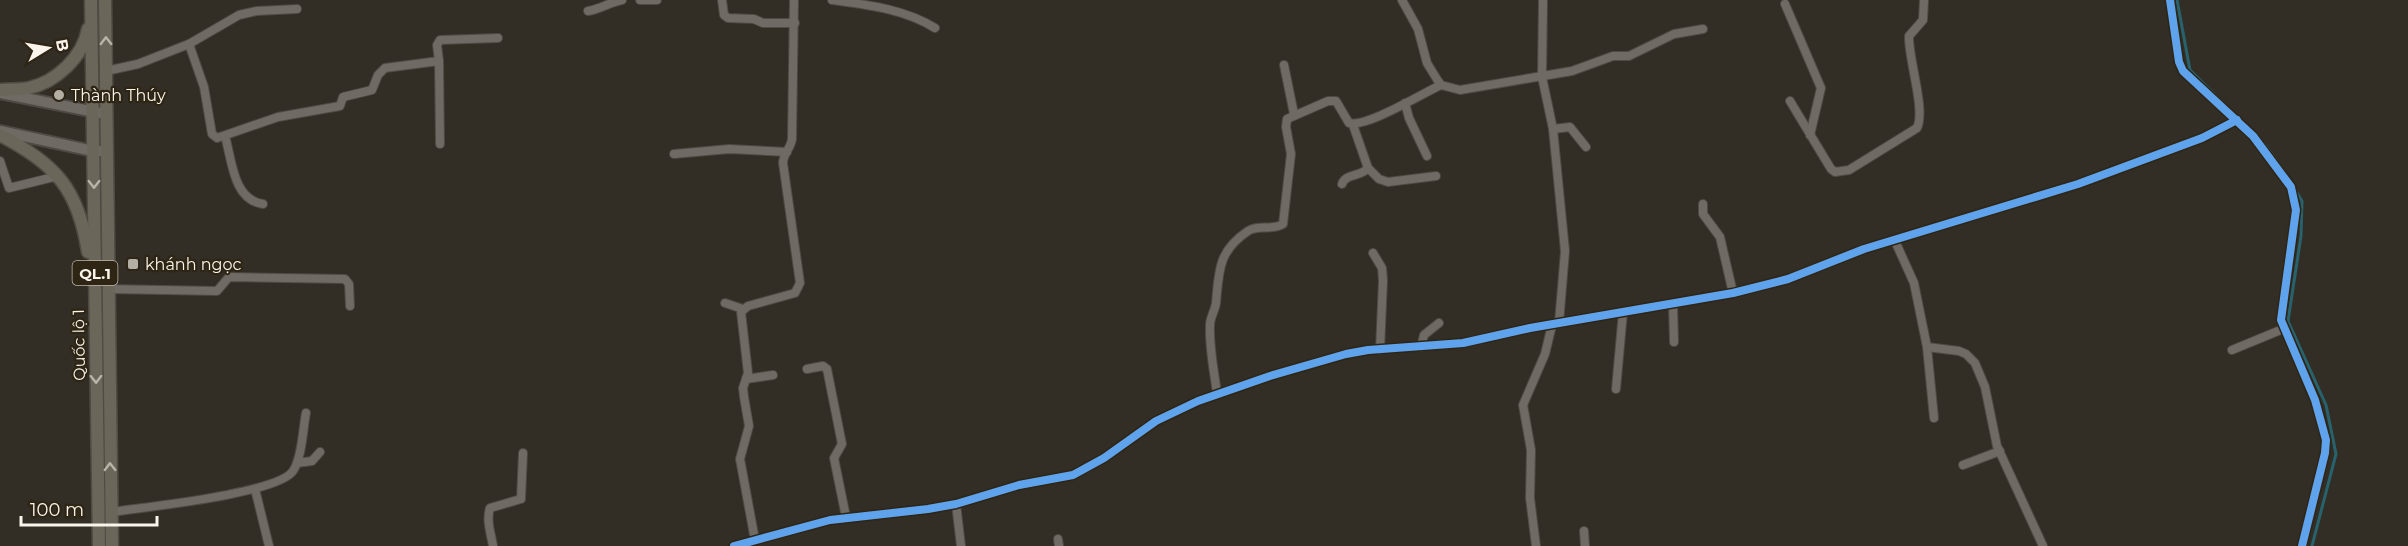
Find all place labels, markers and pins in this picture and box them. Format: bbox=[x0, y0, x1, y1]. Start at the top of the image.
place label: Thành Thúy bbox=[71, 86, 166, 105]
marker: Thành Thúy bbox=[52, 88, 66, 102]
place label: khánh ngọc bbox=[145, 255, 241, 274]
marker: khánh ngọc bbox=[126, 257, 140, 271]

